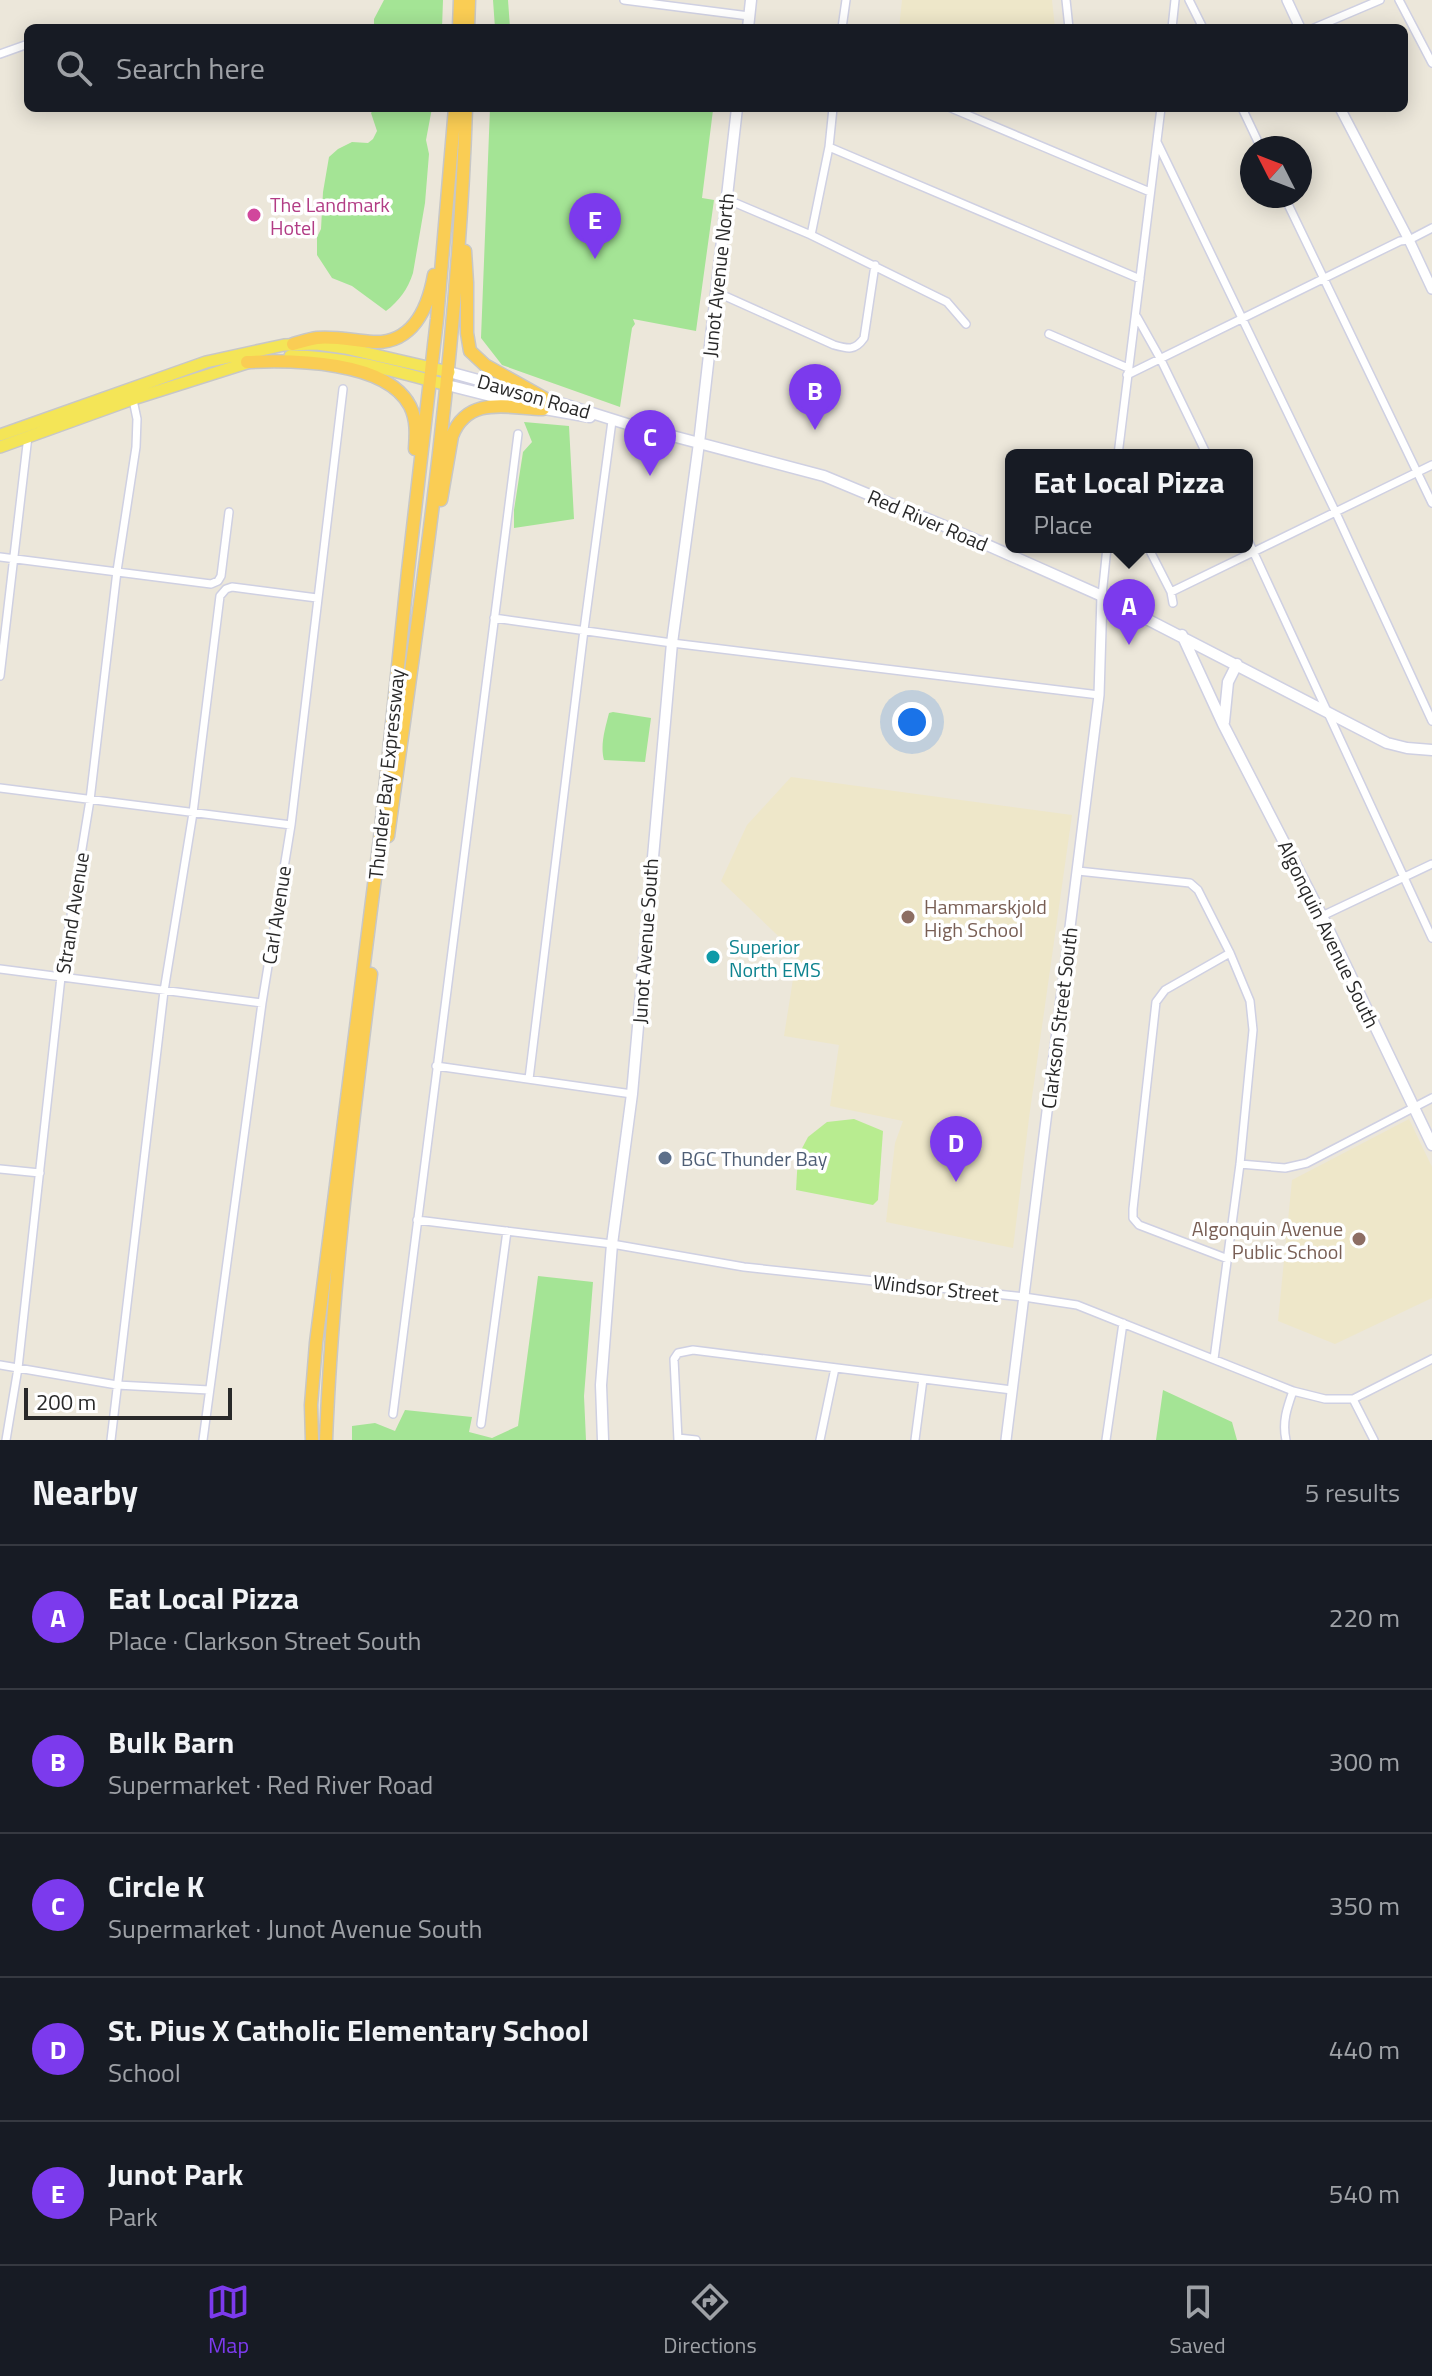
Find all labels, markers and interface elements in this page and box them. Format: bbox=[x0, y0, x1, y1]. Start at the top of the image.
search box bbox=[24, 24, 1408, 112]
text: Search here bbox=[116, 45, 265, 91]
icon: search bbox=[52, 46, 96, 90]
north arrow bbox=[1240, 136, 1312, 208]
place label: The Landmark Hotel bbox=[270, 189, 390, 243]
street label: Junot Avenue North bbox=[694, 191, 742, 359]
pin: E bbox=[569, 193, 621, 259]
marker: The Landmark Hotel bbox=[245, 206, 263, 224]
pin: B bbox=[789, 364, 841, 430]
street label: Dawson Road bbox=[474, 365, 594, 427]
pin: C bbox=[624, 410, 676, 476]
popup bbox=[1005, 449, 1253, 553]
text: Eat Local Pizza bbox=[1034, 459, 1224, 505]
street label: Red River Road bbox=[863, 481, 993, 559]
text: Place bbox=[1034, 505, 1092, 544]
pin: A bbox=[1103, 579, 1155, 645]
street label: Thunder Bay Expressway bbox=[360, 667, 413, 881]
your location bbox=[892, 702, 932, 742]
street label: Algonquin Avenue South bbox=[1270, 835, 1388, 1033]
street label: Strand Avenue bbox=[47, 850, 97, 976]
street label: Junot Avenue South bbox=[624, 857, 666, 1025]
street label: Carl Avenue bbox=[253, 863, 299, 967]
place label: Hammarskjold High School bbox=[924, 891, 1047, 945]
marker: Hammarskjold High School bbox=[899, 908, 917, 926]
street label: Clarkson Street South bbox=[1032, 925, 1086, 1111]
place label: Superior North EMS bbox=[729, 931, 821, 985]
marker: Superior North EMS bbox=[704, 948, 722, 966]
pin: D bbox=[930, 1116, 982, 1182]
place label: BGC Thunder Bay bbox=[681, 1143, 828, 1174]
marker: BGC Thunder Bay bbox=[656, 1149, 674, 1167]
place label: Algonquin Avenue Public School bbox=[1192, 1213, 1343, 1267]
marker: Algonquin Avenue Public School bbox=[1350, 1230, 1368, 1248]
street label: Windsor Street bbox=[872, 1266, 1000, 1310]
scale bar bbox=[24, 1384, 232, 1420]
text: 200 m bbox=[36, 1385, 96, 1419]
text: Nearby bbox=[32, 1466, 138, 1518]
text: 5 results bbox=[1305, 1473, 1400, 1512]
text: Eat Local Pizza bbox=[108, 1575, 299, 1621]
text: A bbox=[50, 1598, 66, 1637]
text: 220 m bbox=[1329, 1598, 1400, 1637]
text: Place · Clarkson Street South bbox=[108, 1621, 421, 1660]
text: Bulk Barn bbox=[108, 1719, 234, 1765]
text: B bbox=[50, 1742, 66, 1781]
text: 300 m bbox=[1329, 1742, 1400, 1781]
text: Supermarket · Red River Road bbox=[108, 1765, 433, 1804]
text: Circle K bbox=[108, 1863, 204, 1909]
text: C bbox=[51, 1886, 65, 1925]
text: 350 m bbox=[1329, 1886, 1400, 1925]
text: Supermarket · Junot Avenue South bbox=[108, 1909, 482, 1948]
text: St. Pius X Catholic Elementary School bbox=[108, 2007, 589, 2053]
text: D bbox=[50, 2030, 66, 2069]
text: 440 m bbox=[1329, 2030, 1400, 2069]
text: School bbox=[108, 2053, 181, 2092]
text: Junot Park bbox=[108, 2151, 243, 2197]
text: E bbox=[51, 2174, 65, 2213]
text: 540 m bbox=[1329, 2174, 1400, 2213]
text: Park bbox=[108, 2197, 158, 2236]
tab: Map bbox=[206, 2280, 250, 2362]
tab: Directions bbox=[663, 2280, 757, 2362]
tab: Saved bbox=[1170, 2280, 1226, 2362]

